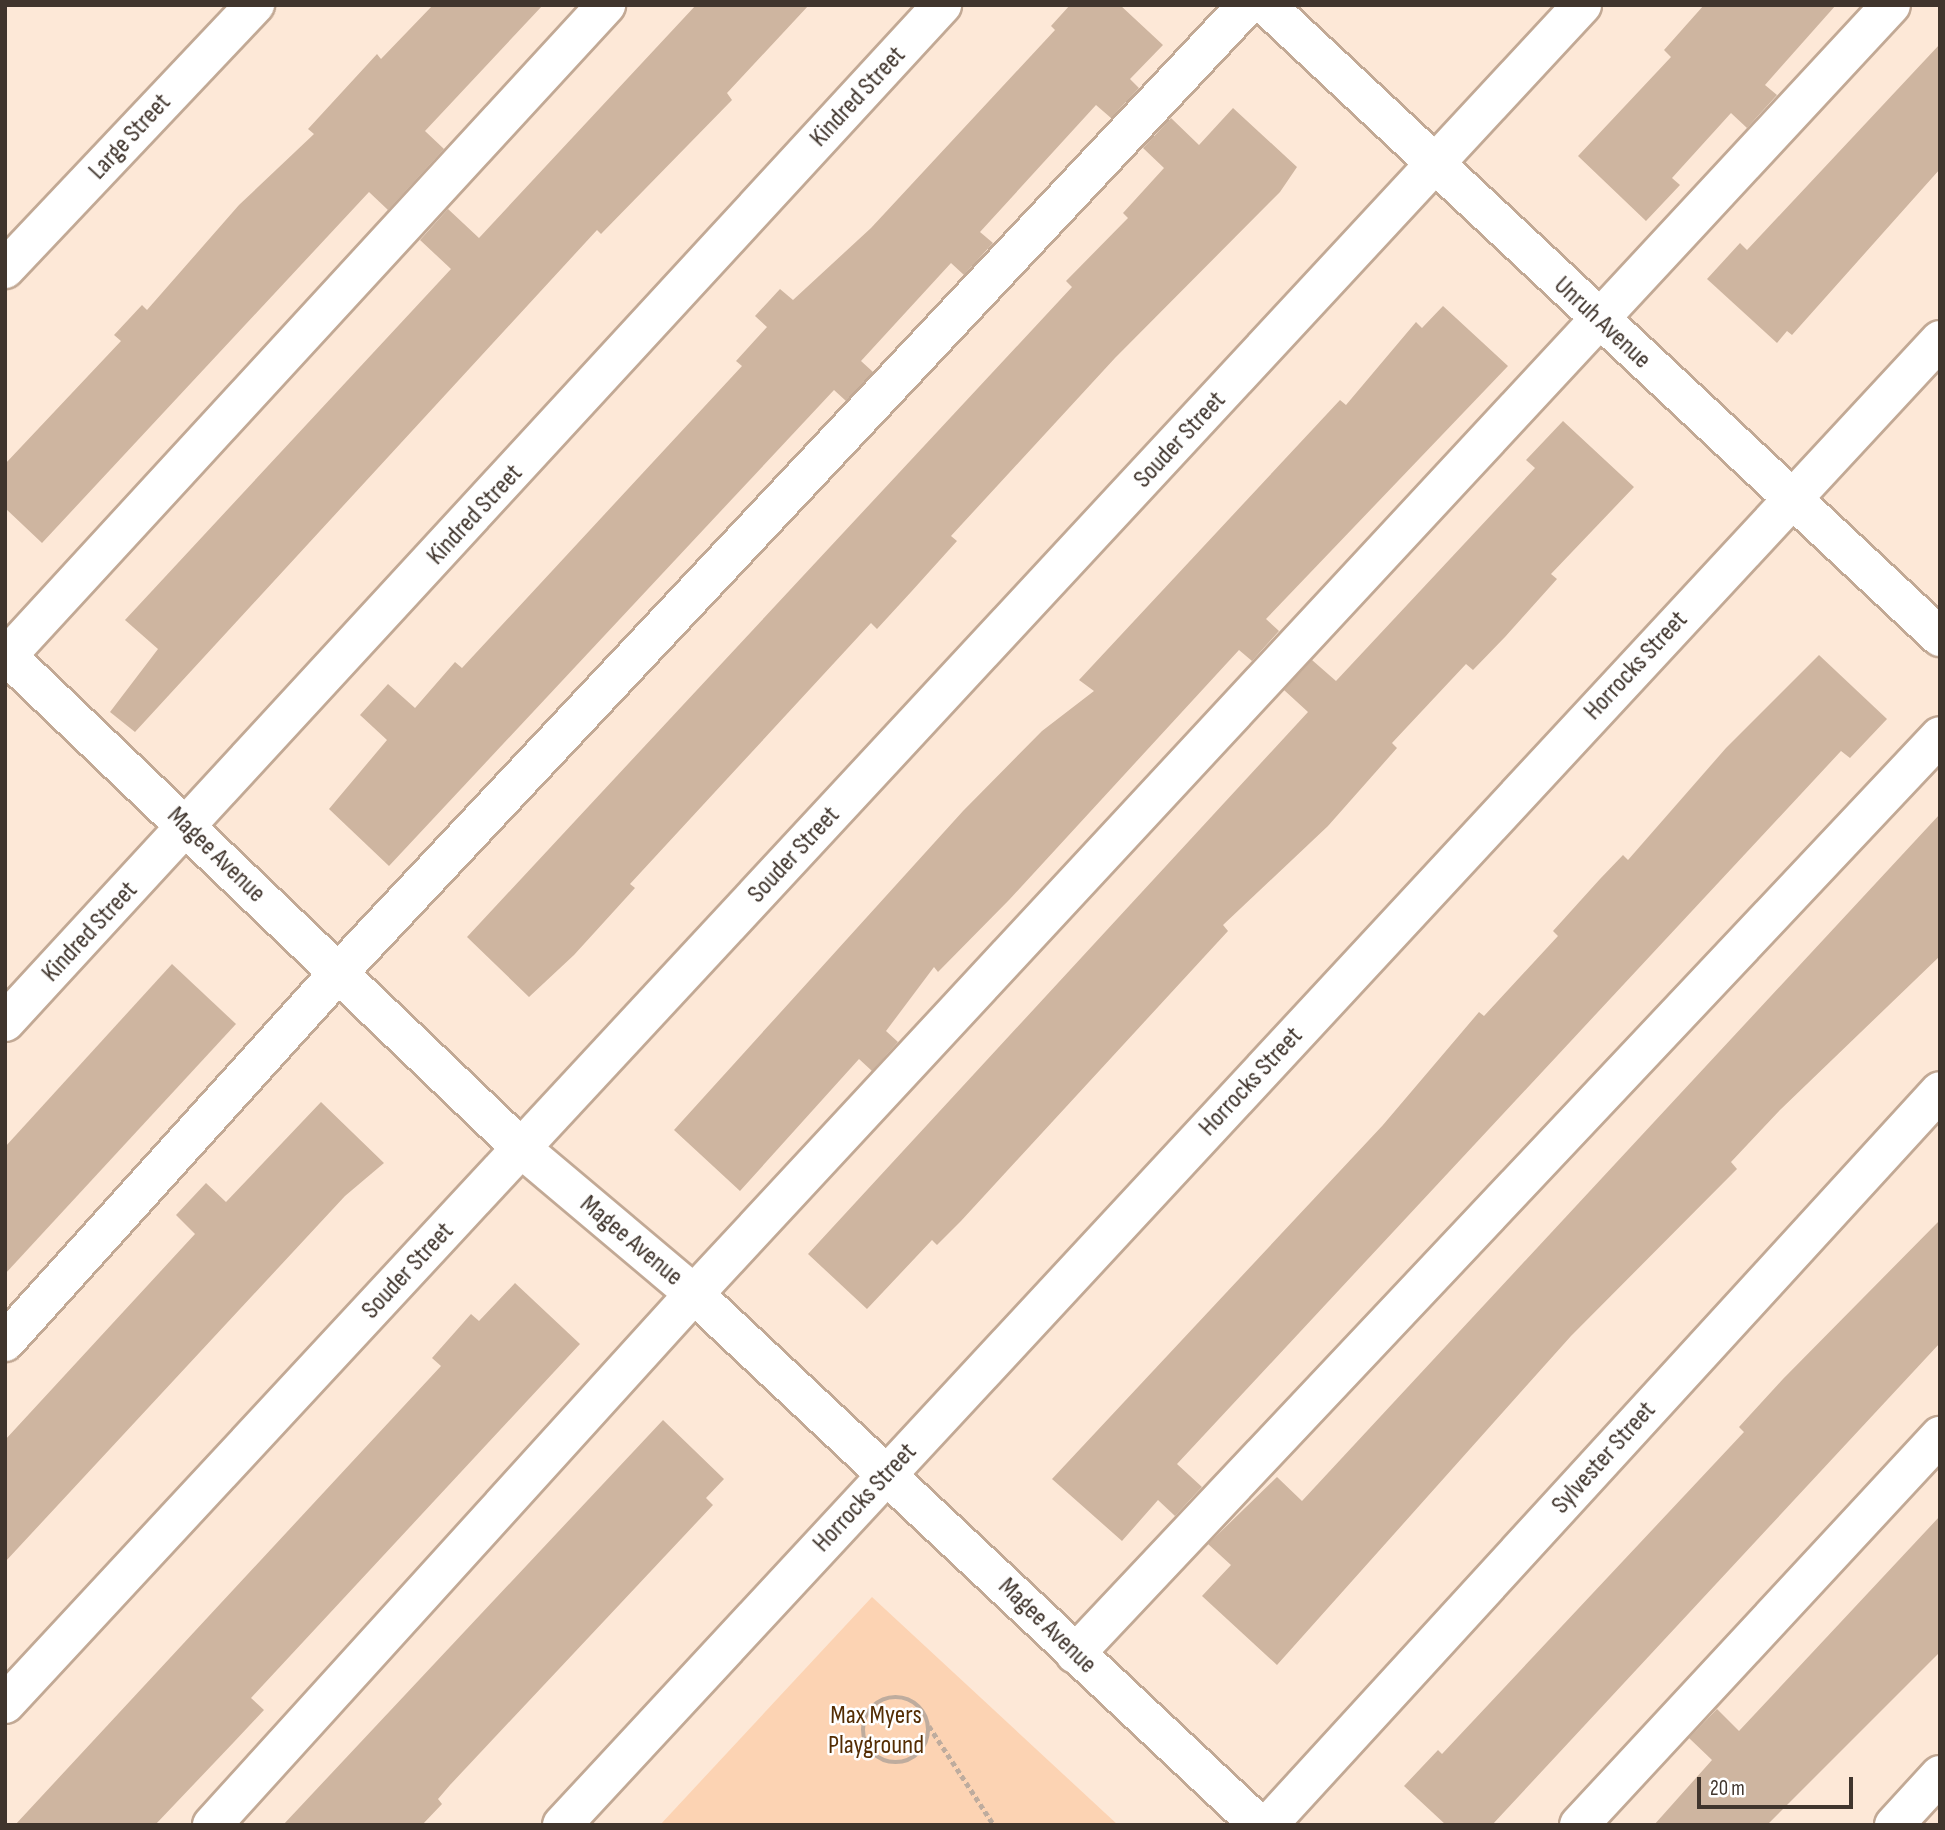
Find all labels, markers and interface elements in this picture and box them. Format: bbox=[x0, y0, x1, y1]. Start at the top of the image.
street label: Kindred Street bbox=[804, 40, 912, 154]
street label: Large Street bbox=[82, 88, 178, 186]
street label: Unruh Avenue bbox=[1547, 270, 1657, 376]
street label: Souder Street bbox=[1127, 385, 1233, 495]
street label: Kindred Street bbox=[421, 458, 529, 572]
street label: Horrocks Street bbox=[1578, 605, 1694, 727]
street label: Souder Street bbox=[741, 800, 847, 910]
street label: Magee Avenue bbox=[160, 801, 272, 909]
street label: Kindred Street bbox=[36, 875, 144, 989]
street label: Horrocks Street bbox=[1193, 1021, 1309, 1143]
street label: Magee Avenue bbox=[573, 1189, 689, 1293]
street label: Souder Street bbox=[355, 1216, 461, 1326]
street label: Sylvester Street bbox=[1546, 1395, 1662, 1521]
street label: Horrocks Street bbox=[807, 1437, 923, 1559]
street label: Magee Avenue bbox=[991, 1572, 1103, 1680]
park label: Max Myers Playground bbox=[828, 1700, 924, 1762]
scale bar bbox=[1700, 1764, 1856, 1808]
text: 20 m bbox=[1710, 1776, 1745, 1801]

